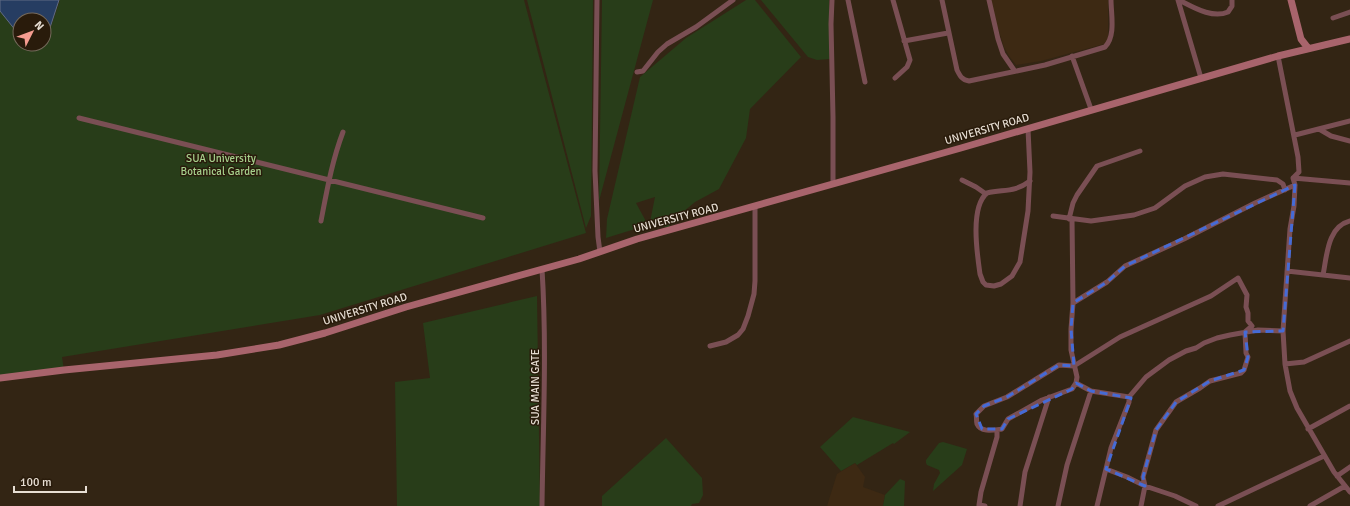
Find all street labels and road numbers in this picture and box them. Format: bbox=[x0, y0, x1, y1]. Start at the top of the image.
street label: UNIVERSITY ROAD bbox=[943, 111, 1031, 147]
street label: UNIVERSITY ROAD bbox=[632, 200, 720, 236]
street label: UNIVERSITY ROAD bbox=[321, 290, 409, 328]
street label: SUA MAIN GATE bbox=[529, 349, 542, 425]

